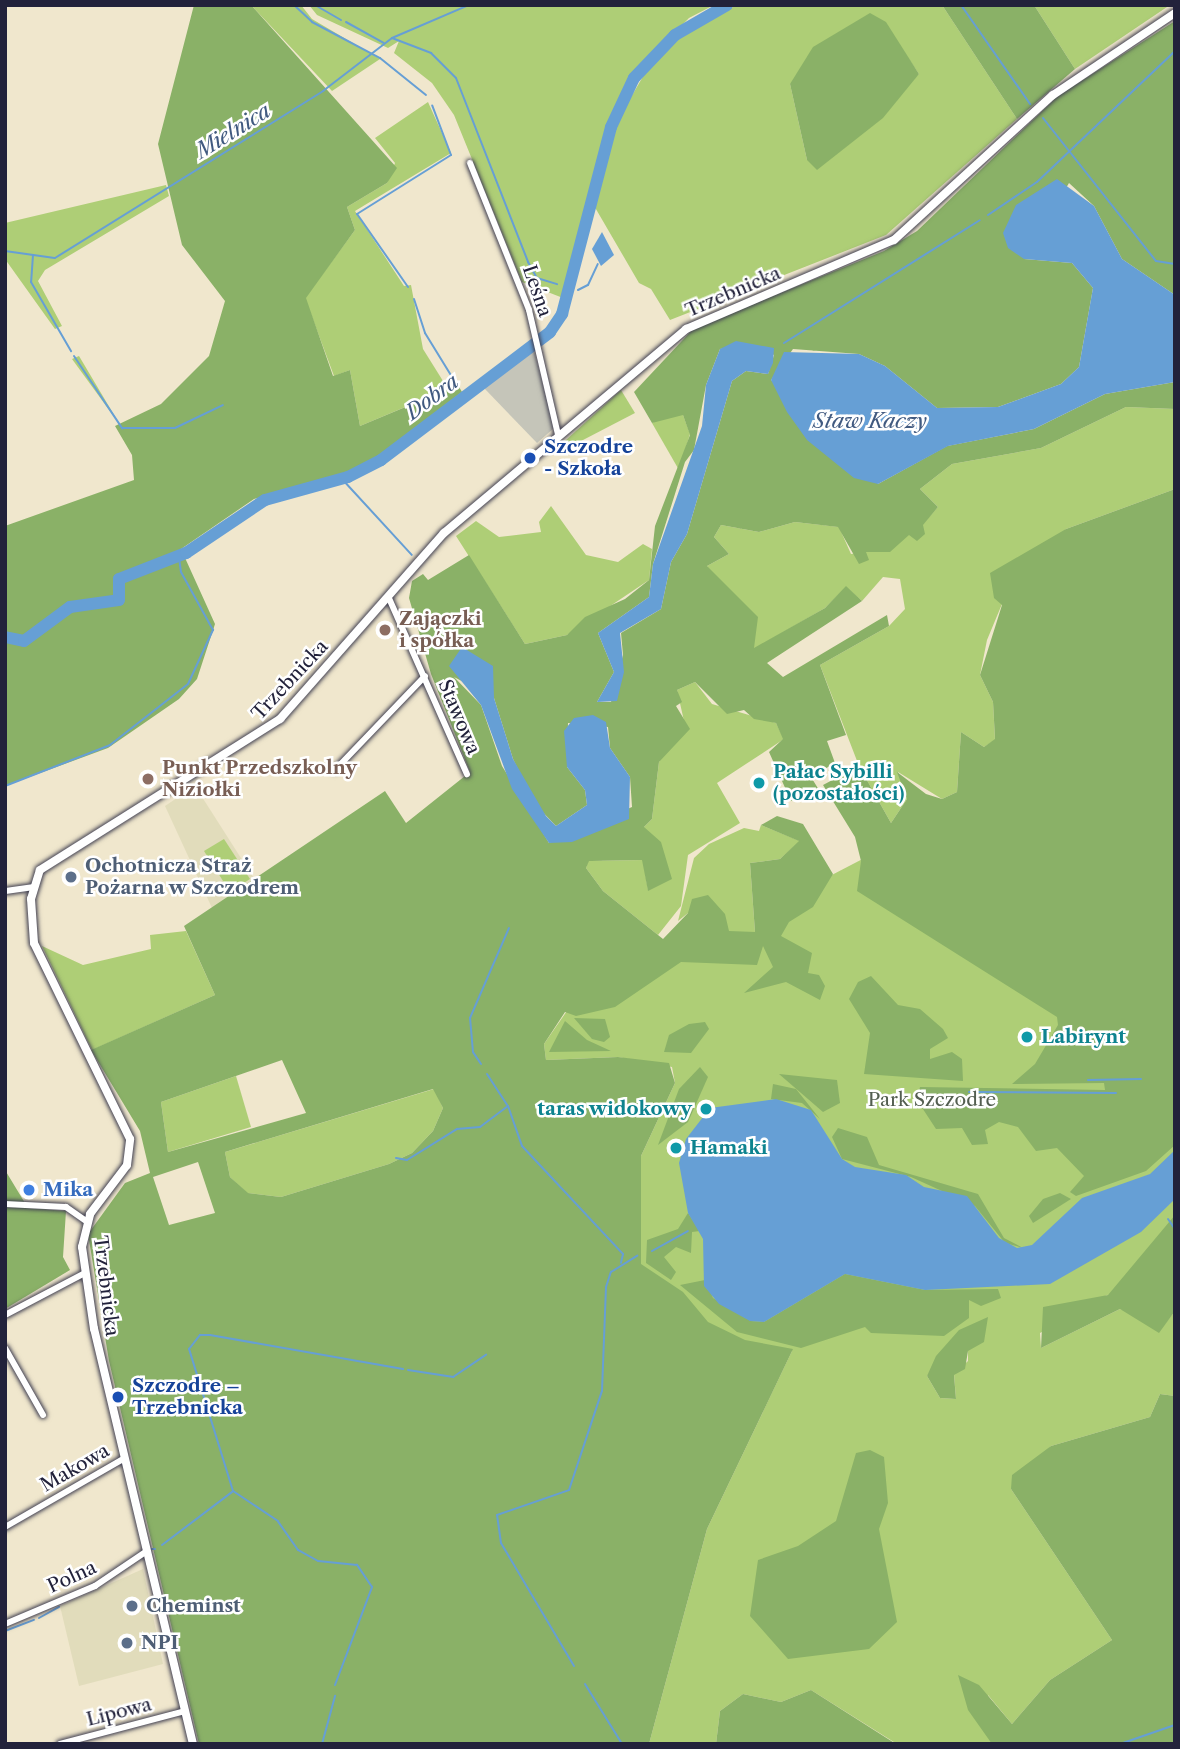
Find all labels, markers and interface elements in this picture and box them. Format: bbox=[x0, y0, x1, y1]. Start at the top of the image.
water label: Mielnica bbox=[191, 98, 275, 164]
street label: Leśna bbox=[518, 262, 556, 320]
street label: Trzebnicka bbox=[682, 262, 784, 322]
water label: Dobra bbox=[400, 369, 464, 425]
water label: Staw Kaczy bbox=[813, 408, 927, 434]
place label: Szczodre - Szkoła bbox=[544, 436, 633, 480]
marker: Szczodre - Szkoła bbox=[522, 450, 538, 466]
place label: Zajączki i spółka bbox=[399, 608, 481, 652]
marker: Zajączki i spółka bbox=[377, 622, 393, 638]
street label: Trzebnicka bbox=[247, 635, 333, 725]
street label: Stawowa bbox=[433, 676, 485, 758]
place label: Punkt Przedszkolny Niziołki bbox=[162, 757, 357, 801]
place label: Pałac Sybilli (pozostałości) bbox=[773, 761, 905, 805]
marker: Punkt Przedszkolny Niziołki bbox=[140, 771, 156, 787]
marker: Pałac Sybilli (pozostałości) bbox=[751, 775, 767, 791]
place label: Ochotnicza Straż Pożarna w Szczodrem bbox=[85, 855, 300, 899]
marker: Ochotnicza Straż Pożarna w Szczodrem bbox=[63, 869, 79, 885]
place label: Labirynt bbox=[1041, 1026, 1126, 1048]
marker: Labirynt bbox=[1019, 1029, 1035, 1045]
park label: Park Szczodre bbox=[868, 1089, 996, 1111]
place label: taras widokowy bbox=[537, 1098, 692, 1120]
marker: taras widokowy bbox=[698, 1101, 714, 1117]
place label: Hamaki bbox=[690, 1137, 767, 1159]
marker: Hamaki bbox=[668, 1140, 684, 1156]
place label: Mika bbox=[43, 1179, 93, 1201]
marker: Mika bbox=[21, 1182, 37, 1198]
street label: Trzebnicka bbox=[89, 1234, 123, 1338]
place label: Szczodre – Trzebnicka bbox=[132, 1375, 243, 1419]
marker: Szczodre – Trzebnicka bbox=[110, 1389, 126, 1405]
street label: Makowa bbox=[37, 1439, 113, 1497]
street label: Polna bbox=[44, 1556, 100, 1598]
place label: Cheminst bbox=[146, 1595, 241, 1617]
marker: Cheminst bbox=[124, 1598, 140, 1614]
place label: NPI bbox=[141, 1632, 178, 1654]
marker: NPI bbox=[119, 1635, 135, 1651]
street label: Lipowa bbox=[84, 1693, 154, 1731]

